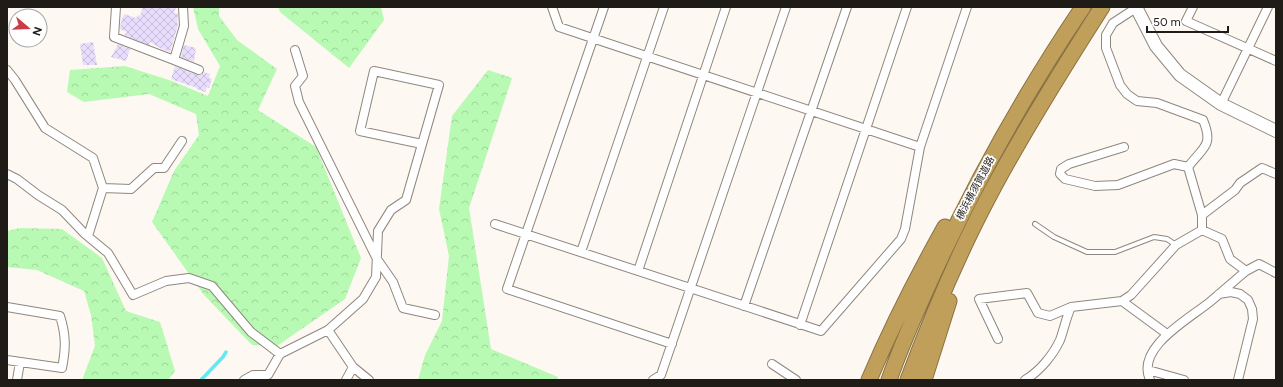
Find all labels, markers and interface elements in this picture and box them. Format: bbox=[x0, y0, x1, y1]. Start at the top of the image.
north arrow bbox=[8, 8, 48, 48]
scale bar bbox=[1147, 8, 1228, 34]
text: 50 m bbox=[1153, 15, 1181, 29]
text: N bbox=[29, 25, 45, 37]
street label: 横浜横須賀道路 bbox=[953, 154, 997, 222]

